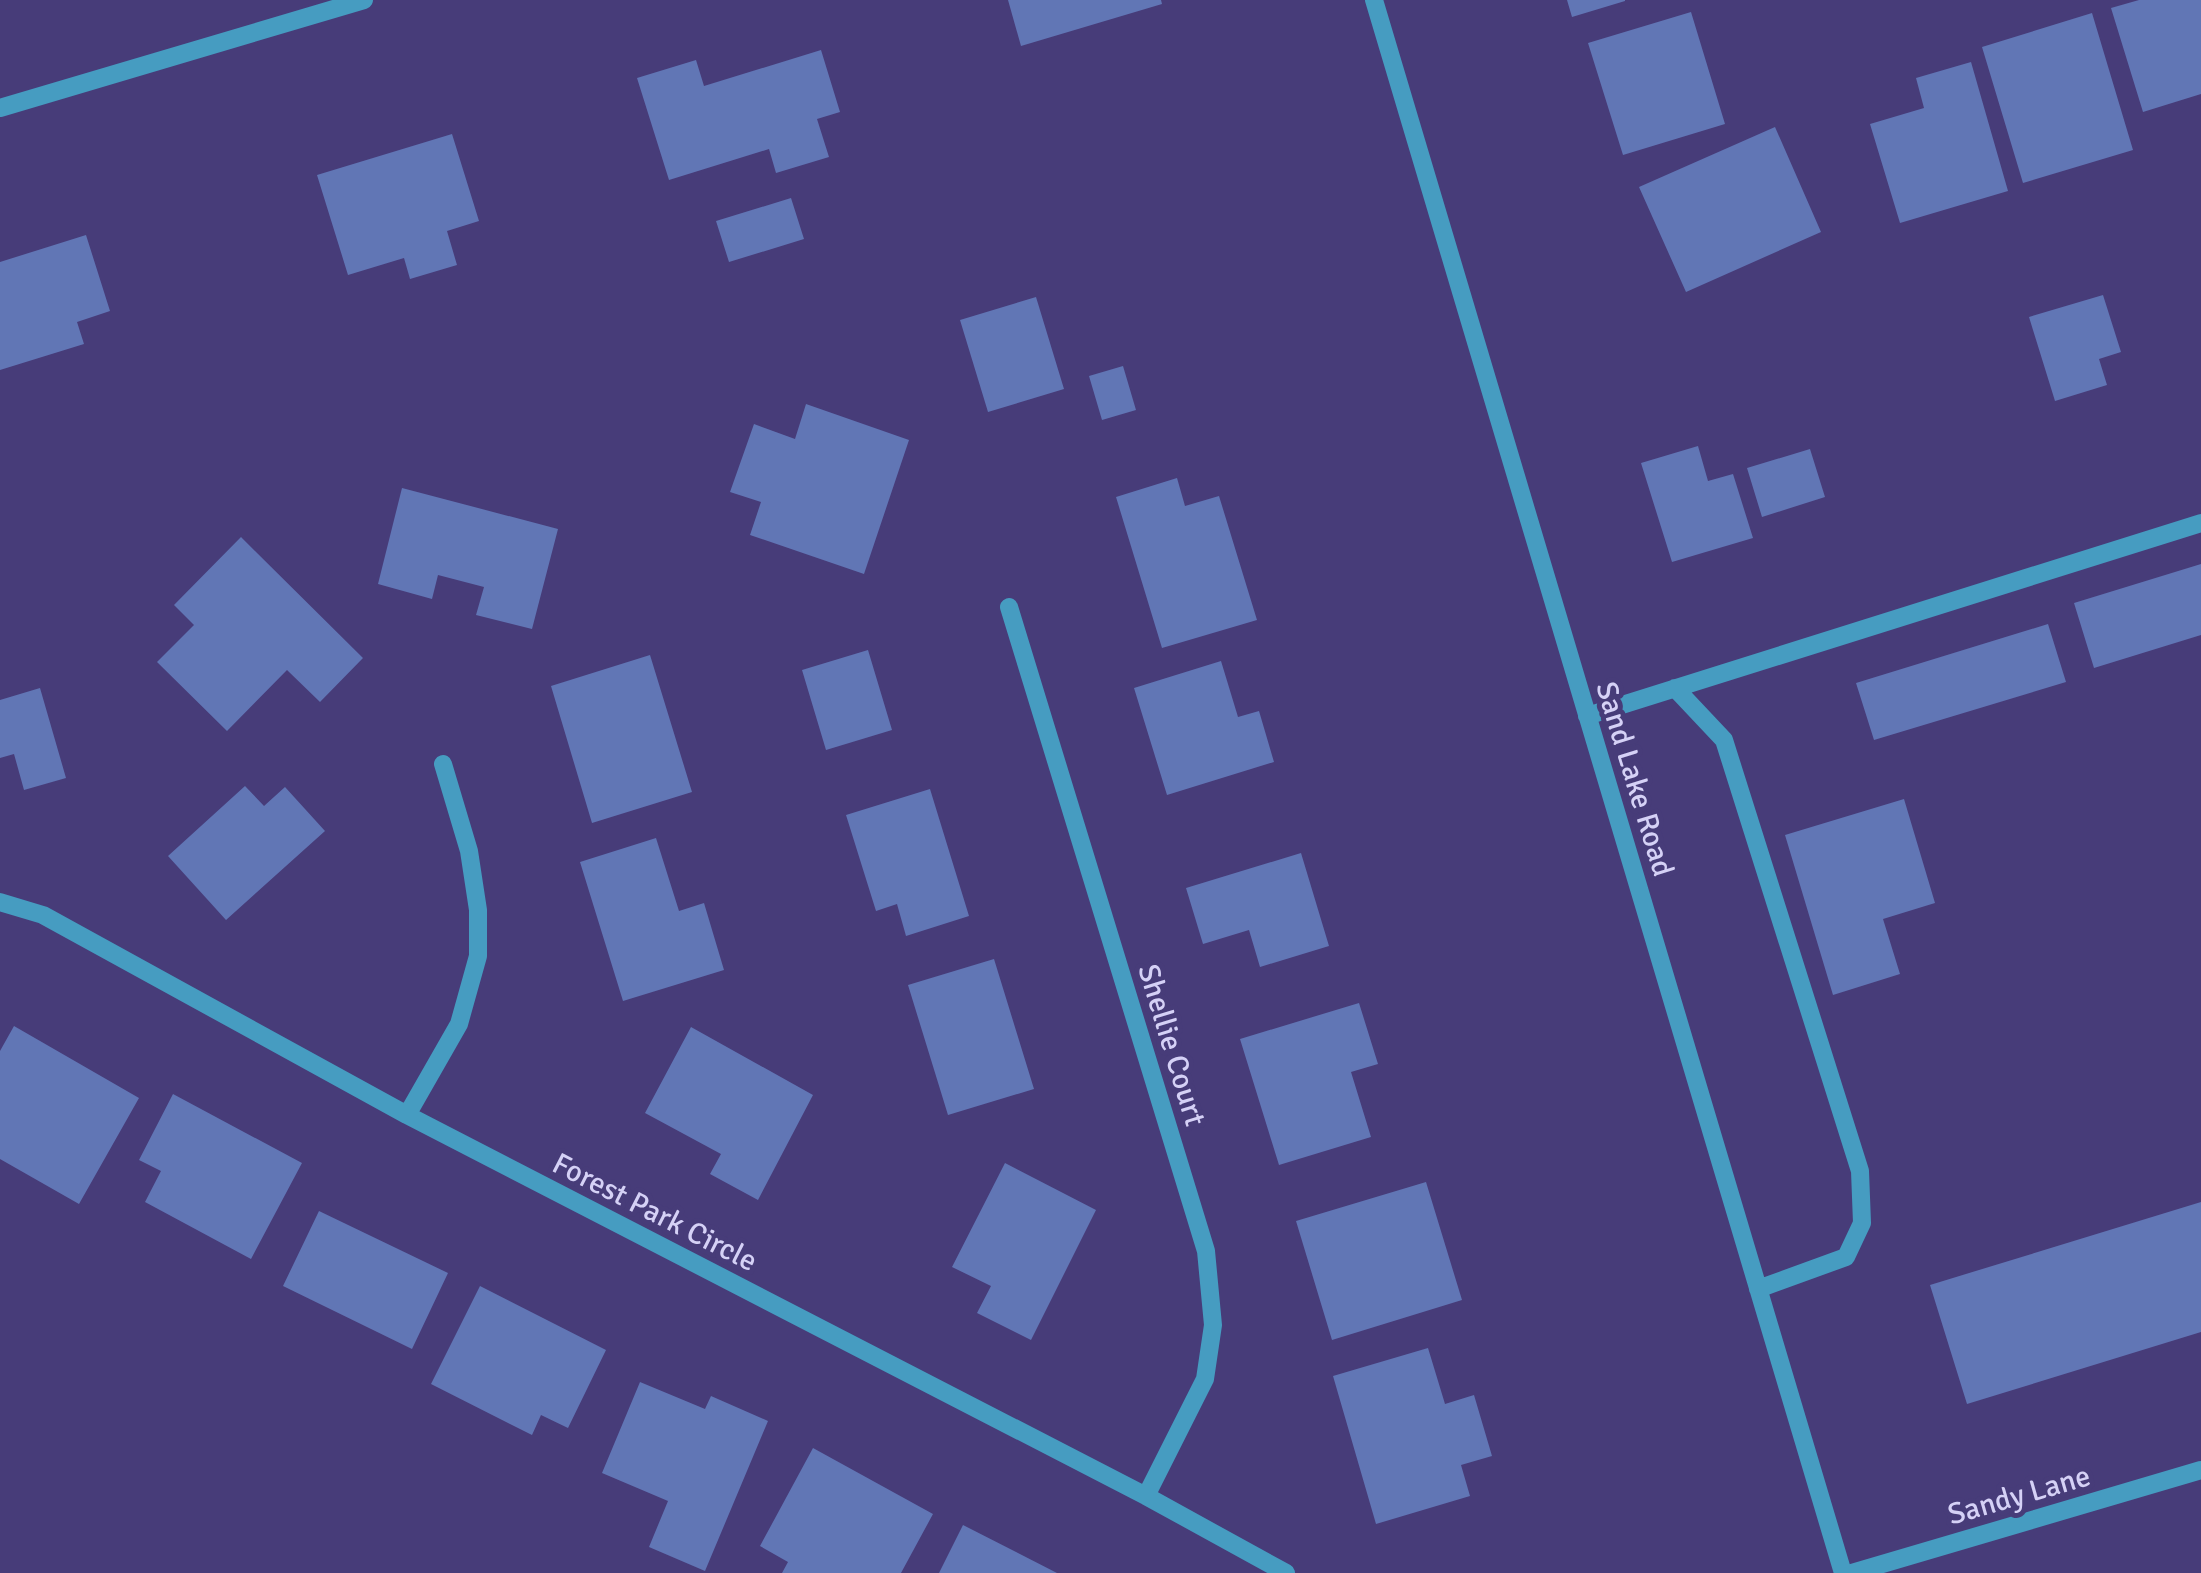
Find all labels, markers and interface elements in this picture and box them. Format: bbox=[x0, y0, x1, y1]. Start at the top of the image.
street label: Sand Lake Road bbox=[1587, 677, 1682, 881]
street label: Shellie Court bbox=[1129, 960, 1214, 1130]
street label: Forest Park Circle bbox=[546, 1145, 763, 1280]
street label: Sandy Lane bbox=[1944, 1457, 2095, 1533]

